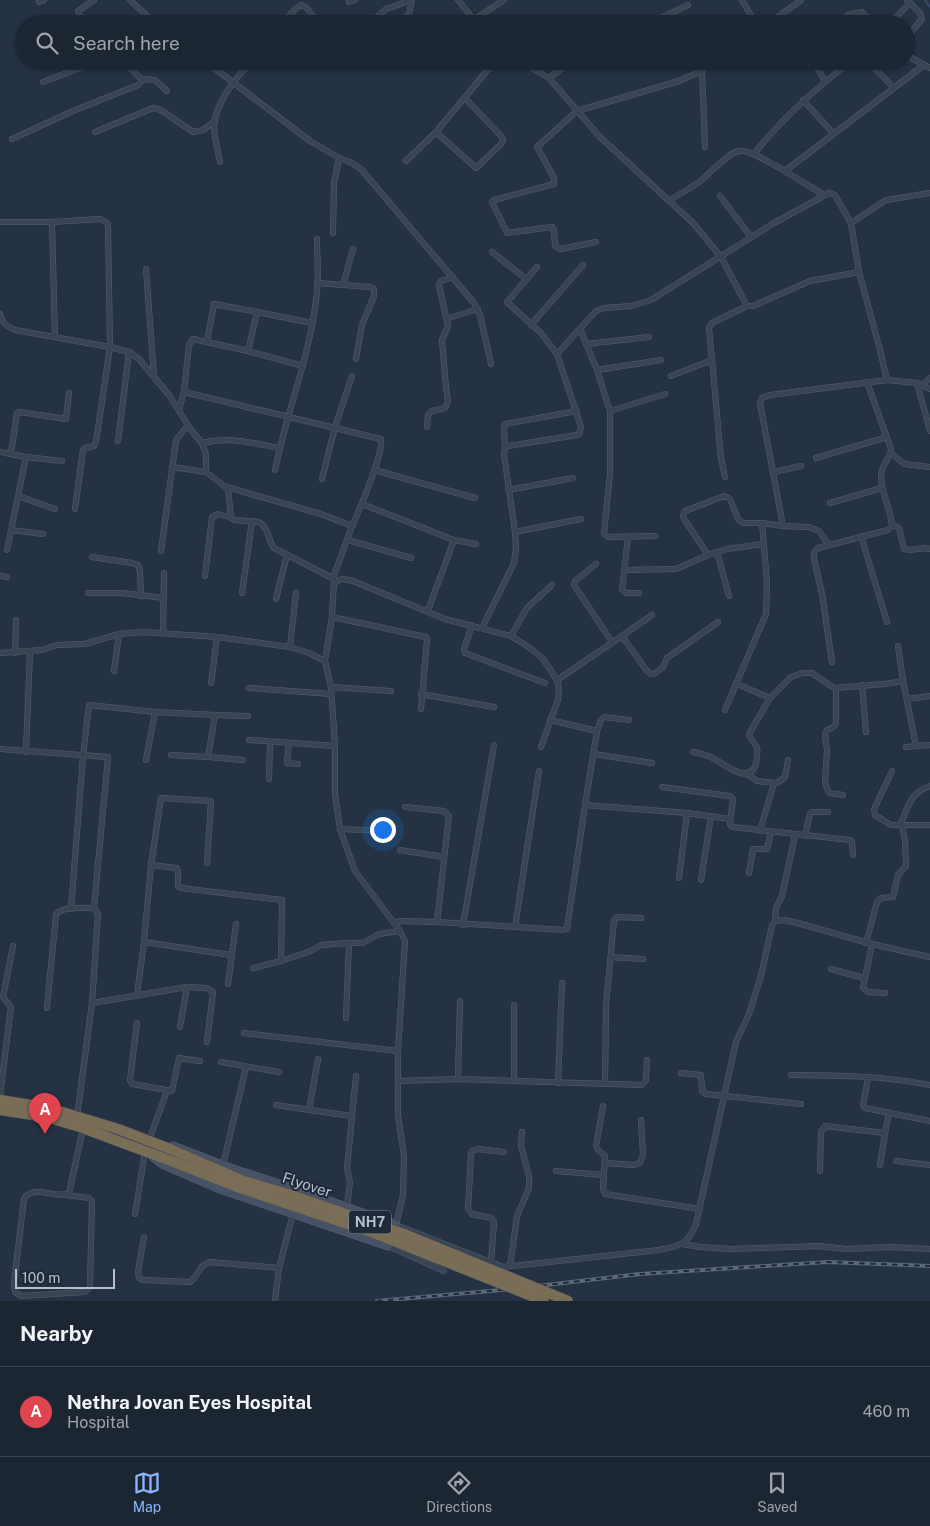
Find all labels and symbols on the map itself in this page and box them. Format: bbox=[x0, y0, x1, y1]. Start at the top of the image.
your location bbox=[370, 817, 396, 843]
pin: A bbox=[29, 1093, 61, 1134]
street label: Flyover bbox=[280, 1169, 334, 1201]
road number: NH7 bbox=[349, 1210, 391, 1234]
scale bar bbox=[15, 1266, 115, 1289]

